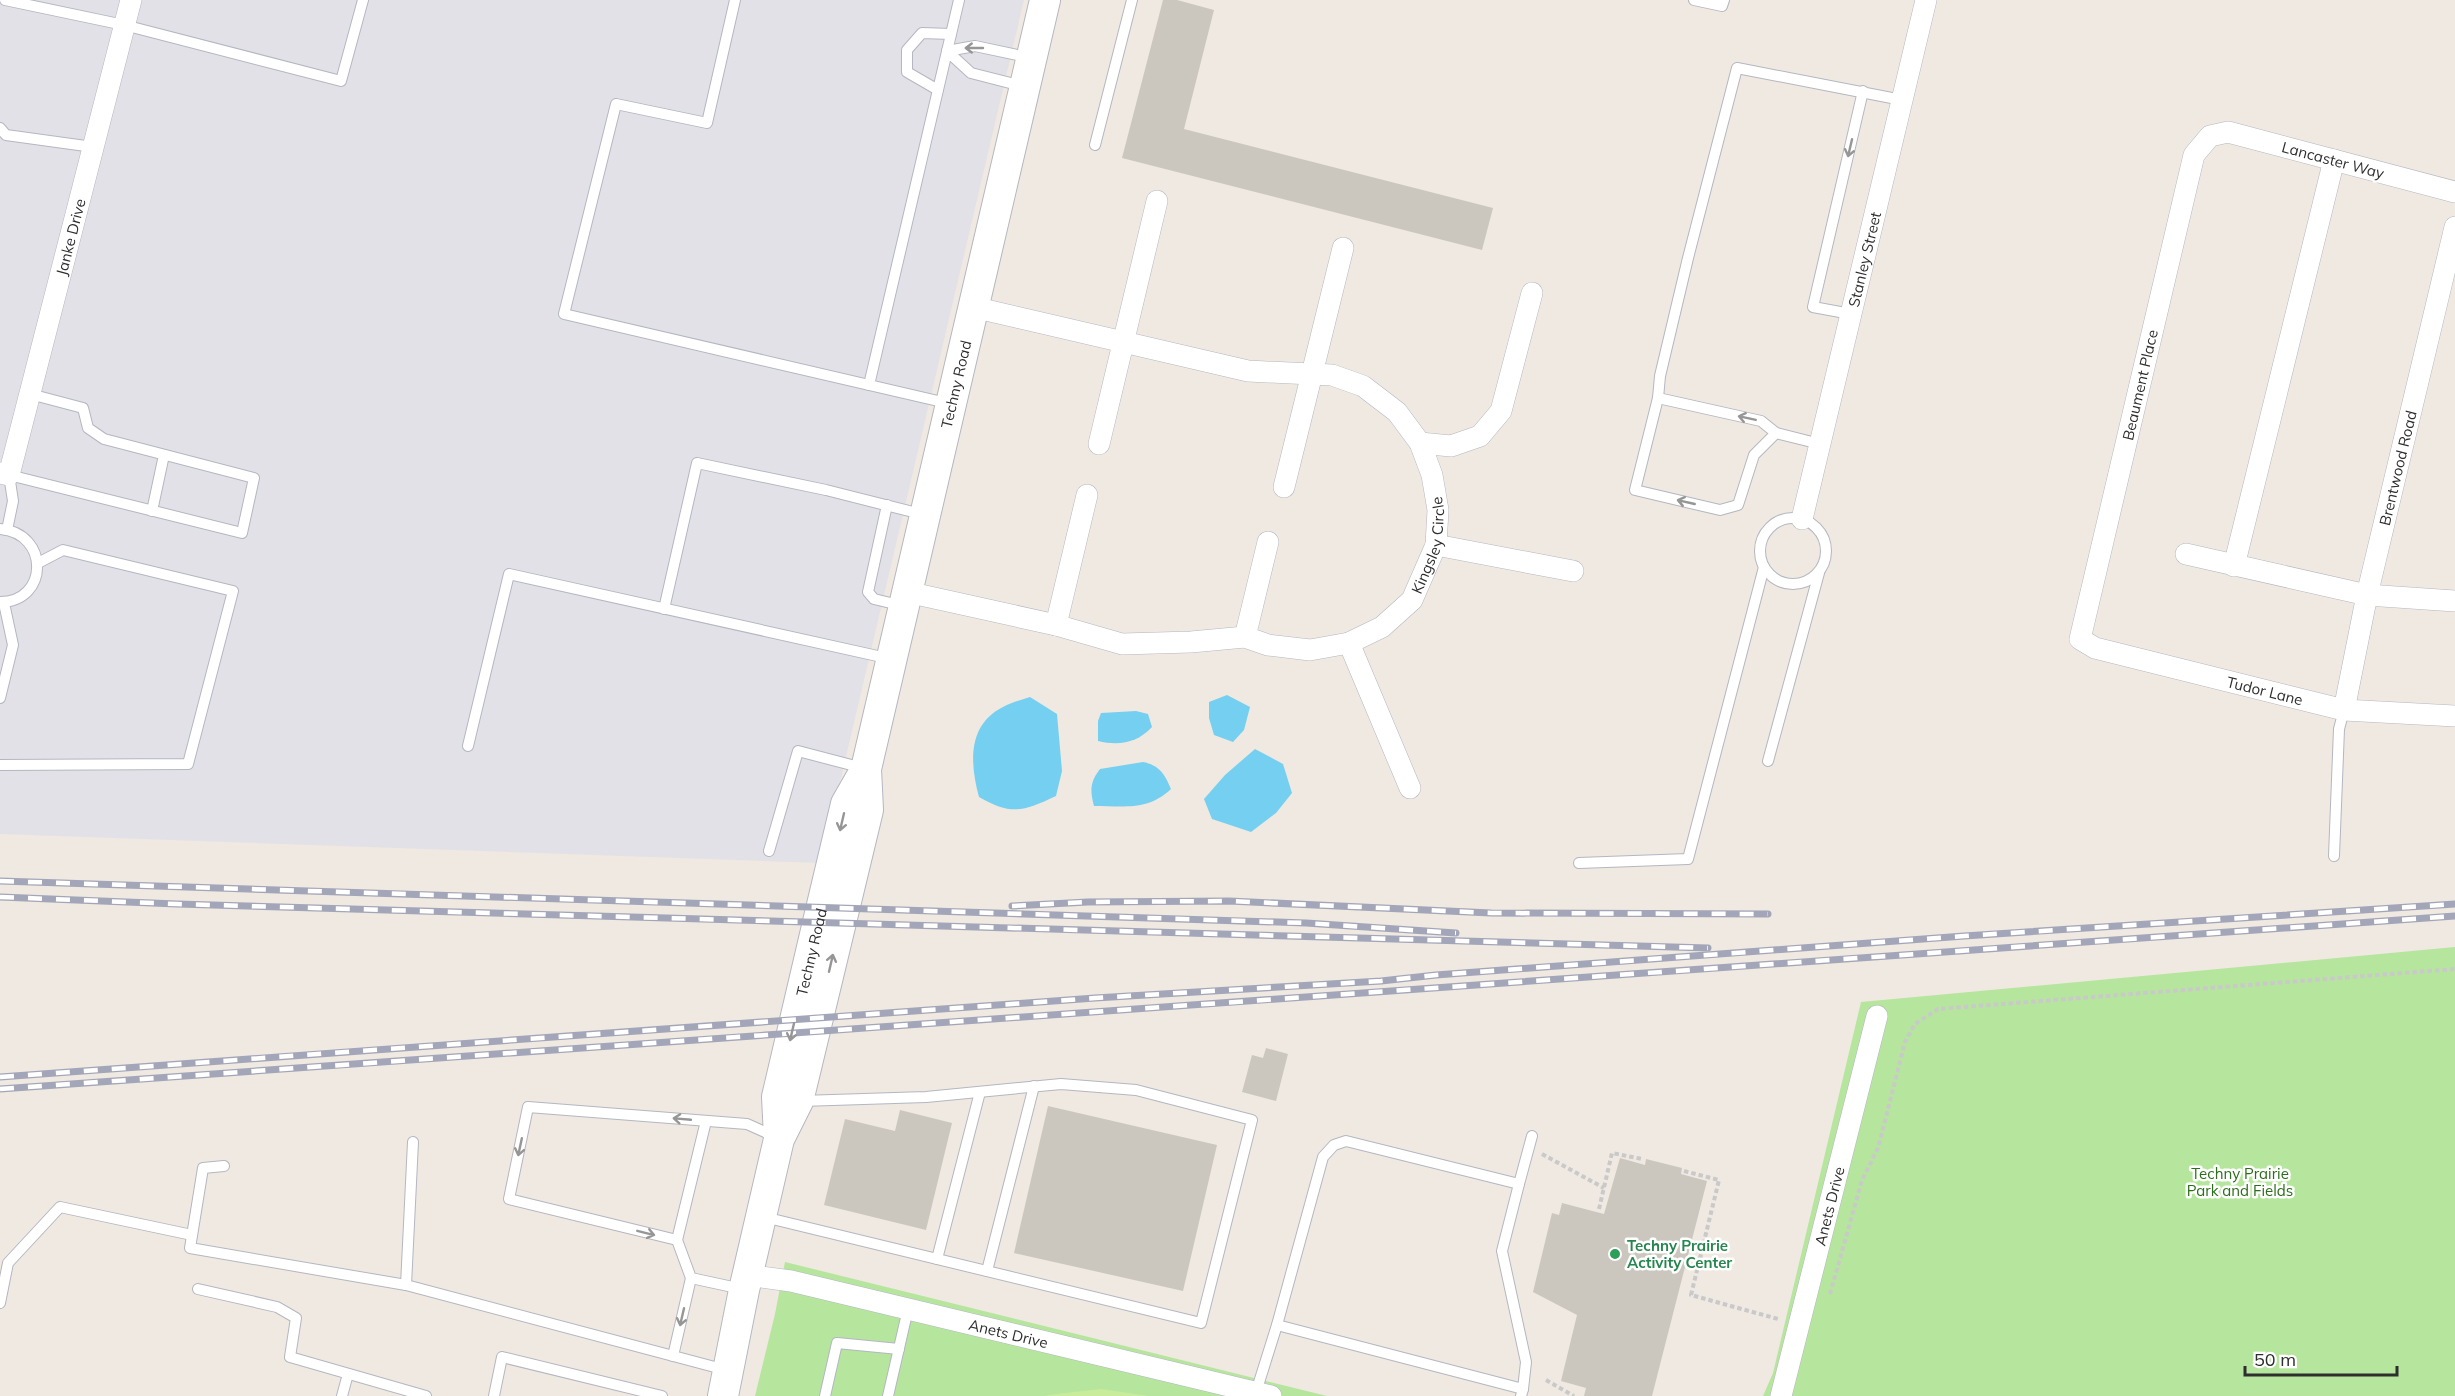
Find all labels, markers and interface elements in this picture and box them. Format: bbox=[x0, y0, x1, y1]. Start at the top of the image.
one-way arrow bbox=[964, 42, 984, 54]
street label: Lancaster Way bbox=[2280, 137, 2386, 183]
one-way arrow bbox=[1844, 138, 1855, 158]
street label: Janke Drive bbox=[51, 196, 89, 277]
street label: Stanley Street bbox=[1843, 210, 1885, 309]
street label: Beaument Place bbox=[2118, 328, 2162, 442]
street label: Techny Road bbox=[936, 338, 975, 430]
street label: Brentwood Road bbox=[2374, 408, 2420, 527]
one-way arrow bbox=[1738, 411, 1757, 423]
street label: Kingsley Circle bbox=[1406, 495, 1448, 596]
one-way arrow bbox=[1677, 495, 1696, 507]
street label: Tudor Lane bbox=[2225, 672, 2305, 709]
one-way arrow bbox=[835, 812, 847, 831]
street label: Techny Road bbox=[791, 906, 830, 998]
one-way arrow bbox=[826, 954, 838, 973]
one-way arrow bbox=[786, 1023, 798, 1042]
one-way arrow bbox=[672, 1113, 692, 1124]
one-way arrow bbox=[514, 1136, 525, 1156]
street label: Anets Drive bbox=[1810, 1164, 1848, 1248]
park label: Techny Prairie Park and Fields bbox=[2187, 1164, 2293, 1200]
one-way arrow bbox=[637, 1227, 656, 1239]
place label: Techny Prairie Activity Center bbox=[1627, 1236, 1732, 1272]
marker: Techny Prairie Activity Center bbox=[1608, 1247, 1622, 1261]
one-way arrow bbox=[675, 1307, 687, 1326]
street label: Anets Drive bbox=[967, 1314, 1050, 1352]
scale bar bbox=[2245, 1339, 2396, 1377]
text: 50 m bbox=[2254, 1348, 2296, 1371]

